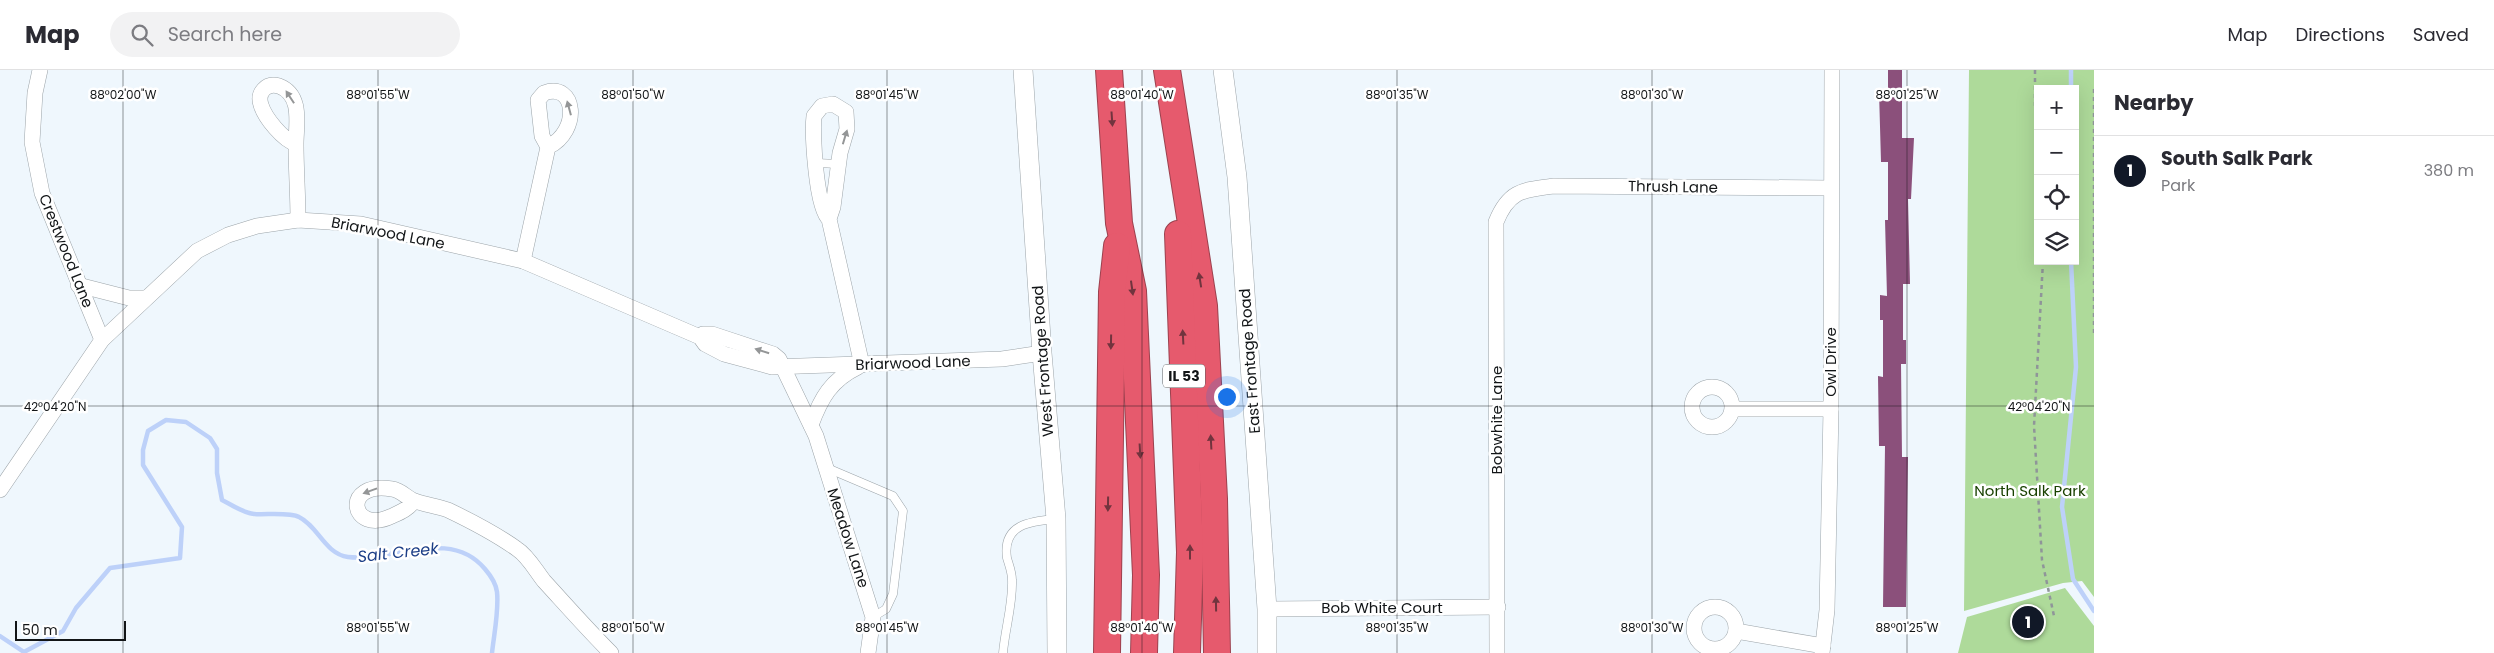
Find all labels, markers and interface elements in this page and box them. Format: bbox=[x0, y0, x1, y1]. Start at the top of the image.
search box bbox=[110, 12, 460, 57]
text: Map bbox=[25, 18, 80, 51]
icon: search bbox=[128, 21, 156, 49]
text: Search here bbox=[168, 21, 282, 48]
text: Map bbox=[2228, 22, 2267, 47]
text: Directions bbox=[2295, 22, 2385, 47]
text: Saved bbox=[2413, 22, 2469, 47]
map controls bbox=[2034, 85, 2079, 265]
button: + bbox=[2034, 85, 2079, 130]
text: 88°02'00"W bbox=[90, 86, 157, 103]
text: 88°01'55"W bbox=[346, 86, 410, 103]
text: 88°01'50"W bbox=[601, 86, 665, 103]
text: 88°01'45"W bbox=[855, 86, 919, 103]
text: 88°01'40"W bbox=[1110, 86, 1174, 103]
text: 88°01'35"W bbox=[1365, 86, 1429, 103]
text: 88°01'30"W bbox=[1620, 86, 1684, 103]
text: 88°01'25"W bbox=[1875, 86, 1939, 103]
text: Nearby bbox=[2114, 88, 2194, 117]
one-way arrow bbox=[285, 91, 295, 104]
one-way arrow bbox=[565, 101, 573, 116]
one-way arrow bbox=[1109, 111, 1117, 127]
one-way arrow bbox=[841, 129, 849, 144]
button: − bbox=[2034, 130, 2079, 175]
text: South Salk Park bbox=[2161, 145, 2313, 172]
text: 1 bbox=[2127, 159, 2133, 182]
text: 380 m bbox=[2424, 159, 2474, 182]
text: Park bbox=[2161, 174, 2195, 197]
street label: Thrush Lane bbox=[1628, 175, 1718, 198]
button: locate bbox=[2034, 175, 2079, 220]
street label: Crestwood Lane bbox=[34, 191, 99, 311]
street label: Briarwood Lane bbox=[329, 211, 447, 254]
button: layers bbox=[2034, 220, 2079, 265]
one-way arrow bbox=[1195, 272, 1203, 288]
one-way arrow bbox=[1128, 281, 1136, 297]
street label: West Frontage Road bbox=[1027, 285, 1058, 437]
street label: East Frontage Road bbox=[1234, 288, 1265, 434]
street label: Owl Drive bbox=[1820, 327, 1841, 397]
one-way arrow bbox=[1178, 329, 1186, 345]
one-way arrow bbox=[1106, 334, 1114, 350]
one-way arrow bbox=[755, 346, 770, 354]
street label: Briarwood Lane bbox=[855, 350, 971, 375]
road number: IL 53 bbox=[1163, 364, 1205, 388]
street label: Bobwhite Lane bbox=[1486, 366, 1507, 474]
your location bbox=[1214, 384, 1240, 410]
text: 42°04'20"N bbox=[24, 398, 86, 415]
text: 42°04'20"N bbox=[2008, 398, 2070, 415]
one-way arrow bbox=[1207, 434, 1215, 450]
one-way arrow bbox=[1137, 443, 1145, 459]
park label: North Salk Park bbox=[1974, 480, 2086, 501]
street label: Meadow Lane bbox=[822, 485, 875, 591]
one-way arrow bbox=[362, 487, 377, 495]
one-way arrow bbox=[1104, 496, 1112, 512]
water label: Salt Creek bbox=[357, 537, 440, 568]
one-way arrow bbox=[1186, 544, 1194, 560]
one-way arrow bbox=[1212, 596, 1220, 612]
street label: Bob White Court bbox=[1321, 597, 1443, 618]
pin: 1 bbox=[2012, 603, 2044, 641]
scale bar bbox=[15, 618, 126, 641]
text: 88°01'55"W bbox=[346, 619, 410, 636]
text: 88°01'50"W bbox=[601, 619, 665, 636]
text: 88°01'45"W bbox=[855, 619, 919, 636]
text: 88°01'40"W bbox=[1110, 619, 1174, 636]
text: 88°01'35"W bbox=[1365, 619, 1429, 636]
text: 88°01'30"W bbox=[1620, 619, 1684, 636]
text: 88°01'25"W bbox=[1875, 619, 1939, 636]
text: 50 m bbox=[22, 620, 58, 640]

